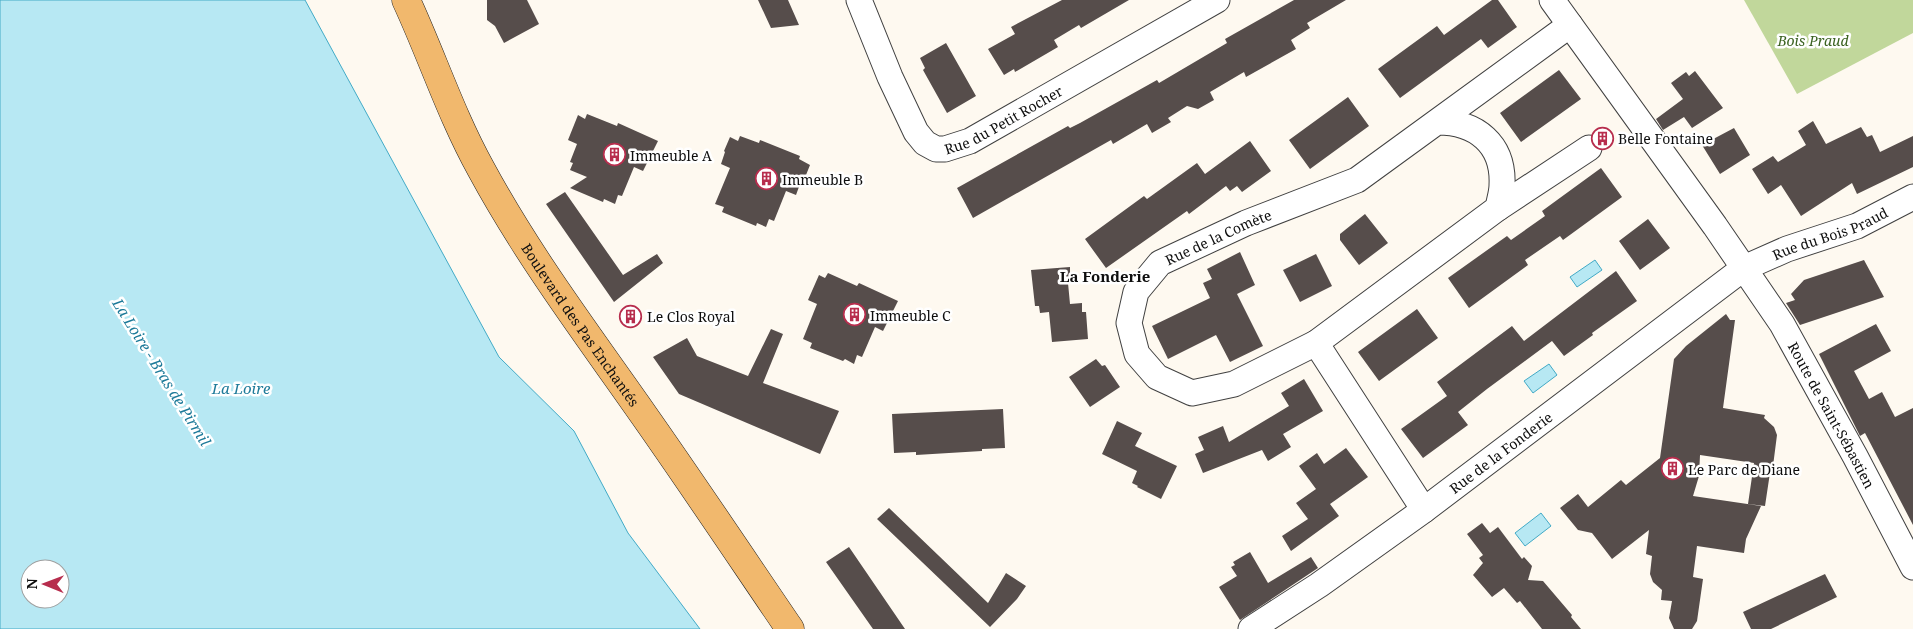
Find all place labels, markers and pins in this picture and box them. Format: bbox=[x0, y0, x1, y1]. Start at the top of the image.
building icon: Belle Fontaine bbox=[1590, 126, 1614, 150]
place label: Belle Fontaine bbox=[1618, 129, 1713, 148]
building icon: Immeuble A bbox=[602, 143, 626, 167]
place label: Immeuble A bbox=[630, 146, 712, 165]
building icon: Immeuble B bbox=[754, 167, 778, 191]
place label: Immeuble B bbox=[782, 170, 863, 189]
building icon: Immeuble C bbox=[842, 303, 866, 327]
building icon: Le Clos Royal bbox=[619, 304, 643, 328]
place label: Immeuble C bbox=[870, 306, 951, 325]
place label: Le Clos Royal bbox=[647, 307, 736, 326]
building icon: Le Parc de Diane bbox=[1660, 457, 1684, 481]
place label: Le Parc de Diane bbox=[1688, 460, 1800, 479]

